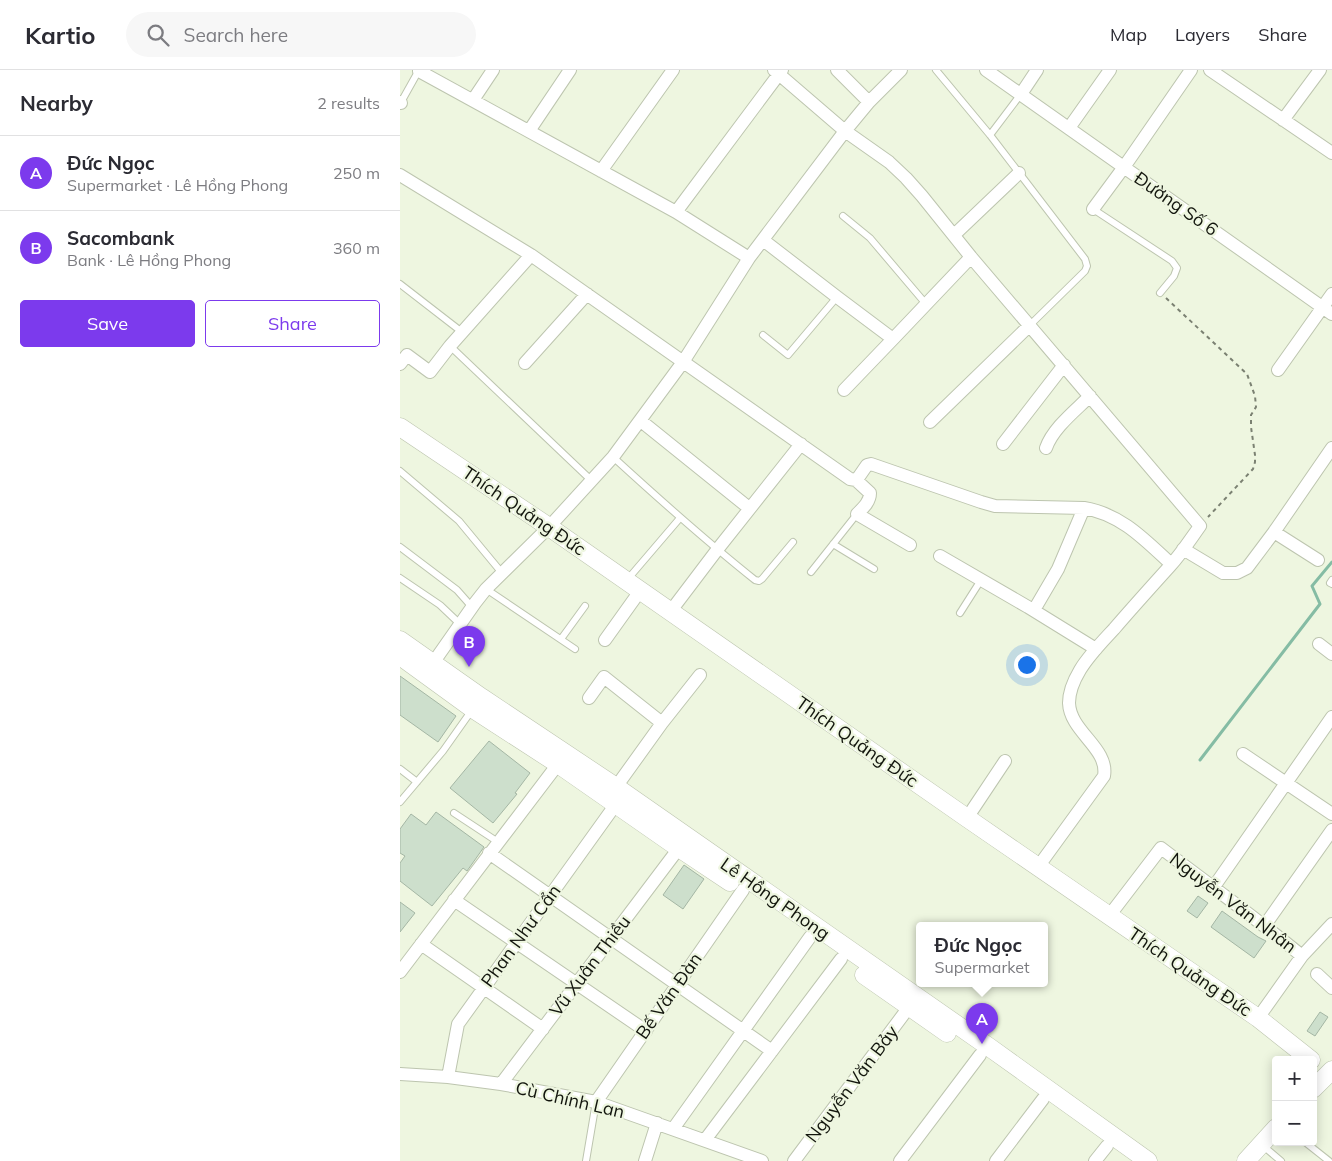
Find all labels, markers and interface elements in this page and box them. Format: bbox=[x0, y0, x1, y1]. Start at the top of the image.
search box bbox=[126, 12, 476, 57]
text: Kartio bbox=[25, 20, 96, 50]
icon: search bbox=[144, 21, 172, 49]
text: Search here bbox=[184, 23, 288, 47]
text: Map bbox=[1110, 23, 1147, 46]
text: Layers bbox=[1175, 23, 1230, 46]
text: Share bbox=[1258, 23, 1307, 46]
text: Nearby bbox=[20, 90, 93, 116]
text: 2 results bbox=[317, 93, 380, 113]
text: Đức Ngọc bbox=[67, 151, 155, 175]
text: A bbox=[30, 163, 42, 183]
text: 250 m bbox=[333, 163, 380, 183]
street label: Đường Số 6 bbox=[1130, 166, 1223, 241]
text: Supermarket · Lê Hồng Phong bbox=[67, 175, 288, 195]
text: Sacombank bbox=[67, 226, 174, 250]
text: B bbox=[30, 238, 42, 258]
text: 360 m bbox=[333, 238, 380, 258]
text: Bank · Lê Hồng Phong bbox=[67, 250, 231, 270]
button: Save bbox=[20, 300, 195, 347]
button: Share bbox=[205, 300, 380, 347]
street label: Thích Quảng Đức bbox=[458, 461, 590, 560]
pin: B bbox=[453, 626, 485, 667]
your location bbox=[1014, 652, 1040, 678]
street label: Thích Quảng Đức bbox=[792, 691, 923, 792]
street label: Nguyễn Văn Nhân bbox=[1165, 847, 1301, 958]
street label: Lê Hồng Phong bbox=[716, 852, 834, 945]
street label: Phan Như Cẩn bbox=[476, 880, 565, 991]
street label: Vũ Xuân Thiều bbox=[544, 911, 635, 1021]
popup bbox=[916, 922, 1048, 987]
street label: Thích Quảng Đức bbox=[1124, 922, 1256, 1021]
text: Đức Ngọc bbox=[934, 933, 1022, 957]
street label: Bế Văn Đàn bbox=[630, 948, 707, 1043]
text: Supermarket bbox=[934, 957, 1030, 977]
pin: A bbox=[966, 1003, 998, 1044]
street label: Nguyễn Văn Bảy bbox=[800, 1020, 903, 1147]
map controls bbox=[1272, 1056, 1317, 1146]
button: + bbox=[1272, 1056, 1317, 1101]
street label: Cù Chính Lan bbox=[513, 1076, 627, 1123]
button: − bbox=[1272, 1101, 1317, 1146]

